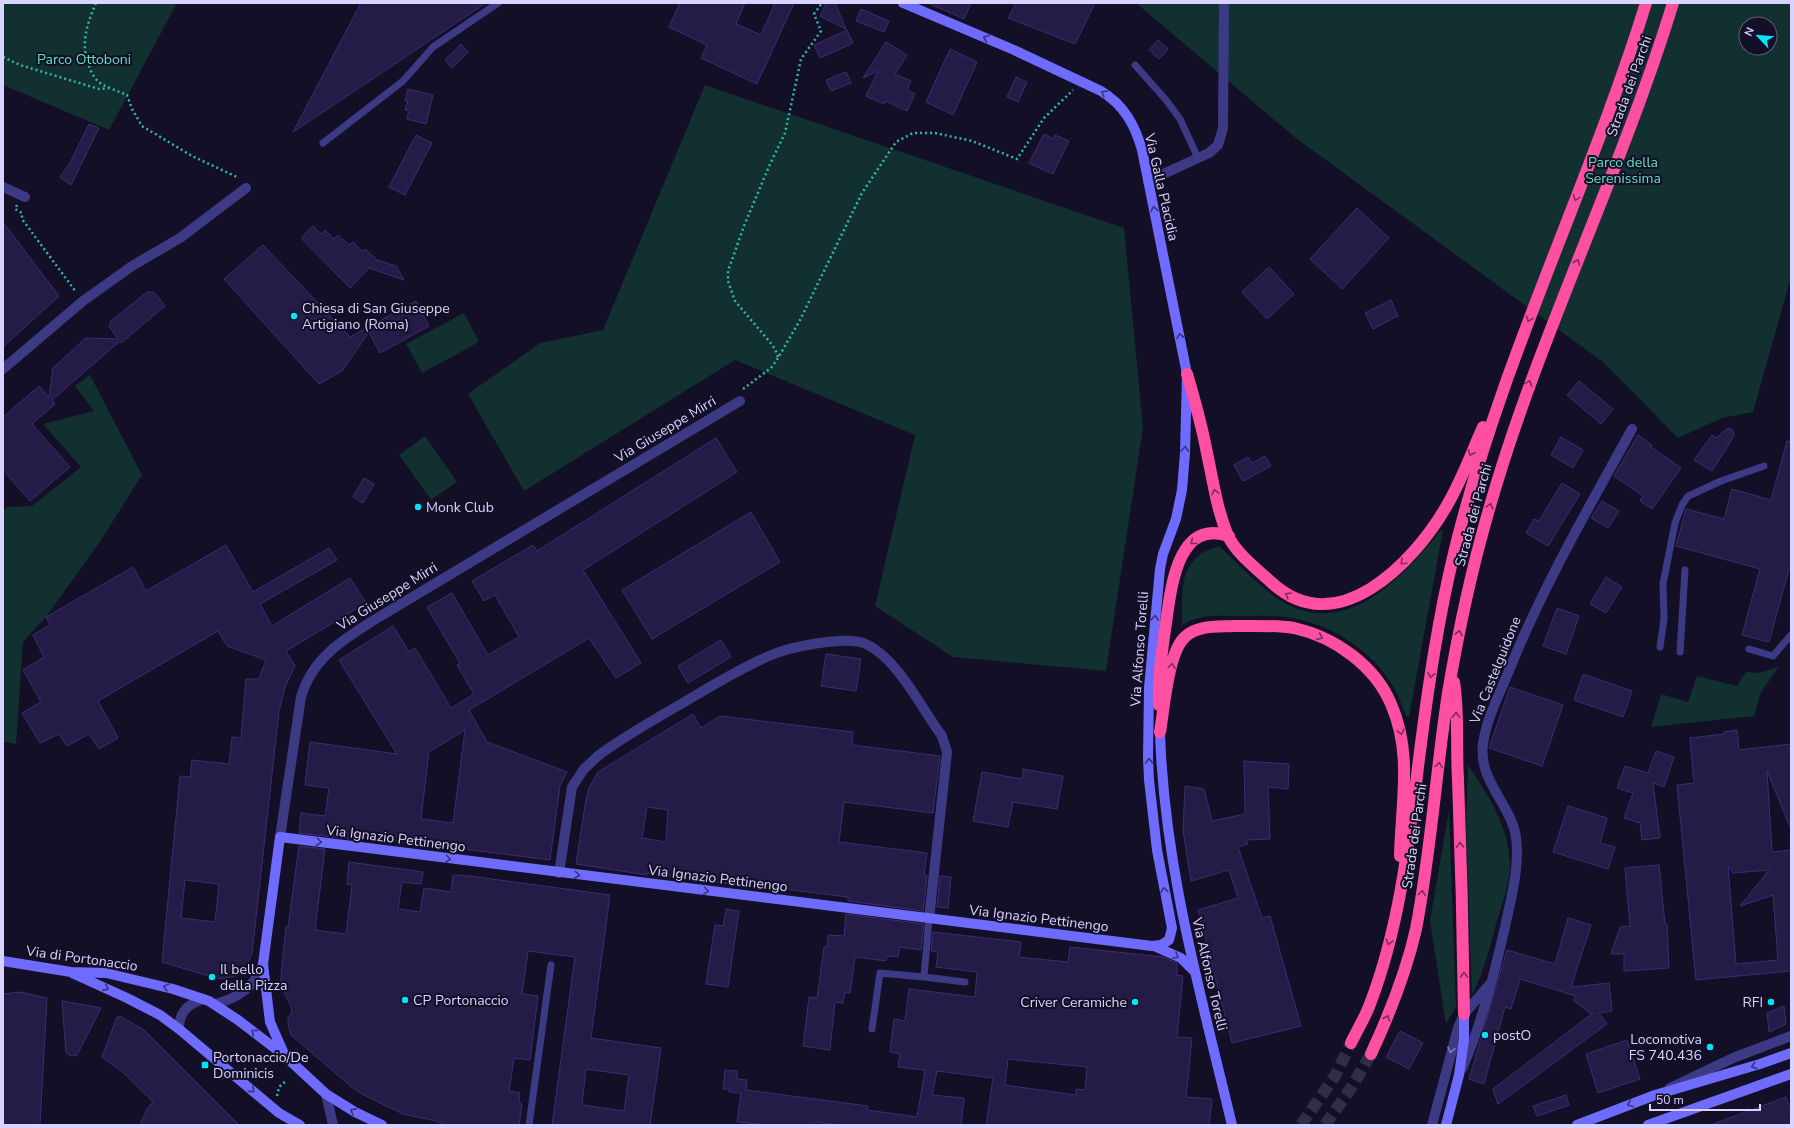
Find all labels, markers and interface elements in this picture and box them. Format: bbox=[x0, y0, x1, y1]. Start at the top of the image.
north arrow bbox=[1738, 16, 1778, 56]
text: N bbox=[1741, 25, 1758, 39]
street label: Strada dei Parchi bbox=[1602, 33, 1657, 139]
one-way arrow bbox=[983, 35, 990, 43]
park label: Parco Ottoboni bbox=[37, 50, 131, 69]
one-way arrow bbox=[1101, 90, 1108, 98]
street label: Via Galla Placidia bbox=[1140, 131, 1183, 243]
park label: Parco della Serenissima bbox=[1585, 153, 1661, 188]
one-way arrow bbox=[1573, 193, 1581, 201]
one-way arrow bbox=[1150, 205, 1158, 212]
one-way arrow bbox=[1572, 258, 1580, 266]
place label: Chiesa di San Giuseppe Artigiano (Roma) bbox=[302, 299, 450, 334]
marker: Chiesa di San Giuseppe Artigiano (Roma) bbox=[289, 311, 299, 321]
one-way arrow bbox=[1525, 315, 1533, 322]
one-way arrow bbox=[1176, 333, 1184, 339]
one-way arrow bbox=[1525, 379, 1533, 386]
street label: Via Giuseppe Mirri bbox=[610, 392, 720, 468]
one-way arrow bbox=[1181, 446, 1190, 452]
one-way arrow bbox=[1468, 448, 1476, 456]
street label: Strada dei Parchi bbox=[1451, 461, 1496, 569]
one-way arrow bbox=[1212, 489, 1220, 495]
place label: Monk Club bbox=[426, 498, 494, 517]
marker: Monk Club bbox=[413, 502, 423, 512]
one-way arrow bbox=[1485, 503, 1494, 510]
one-way arrow bbox=[1190, 538, 1197, 545]
one-way arrow bbox=[1400, 557, 1408, 565]
street label: Via Giuseppe Mirri bbox=[333, 558, 441, 636]
street label: Via Alfonso Torelli bbox=[1126, 591, 1153, 708]
one-way arrow bbox=[1285, 592, 1292, 599]
one-way arrow bbox=[1150, 614, 1159, 621]
street label: Via Castelguidone bbox=[1465, 614, 1526, 728]
one-way arrow bbox=[1455, 630, 1463, 636]
one-way arrow bbox=[1316, 632, 1324, 640]
one-way arrow bbox=[1167, 663, 1175, 669]
one-way arrow bbox=[1427, 672, 1436, 678]
one-way arrow bbox=[1452, 712, 1460, 718]
one-way arrow bbox=[1396, 729, 1405, 736]
one-way arrow bbox=[1144, 758, 1153, 764]
one-way arrow bbox=[1434, 762, 1443, 768]
street label: Strada dei Parchi bbox=[1398, 782, 1431, 890]
street label: Via Ignazio Pettinengo bbox=[324, 820, 467, 857]
one-way arrow bbox=[316, 837, 322, 846]
one-way arrow bbox=[1456, 842, 1465, 848]
one-way arrow bbox=[445, 854, 451, 863]
street label: Via Ignazio Pettinengo bbox=[646, 860, 789, 897]
one-way arrow bbox=[574, 870, 580, 879]
one-way arrow bbox=[703, 886, 709, 895]
one-way arrow bbox=[1161, 887, 1169, 893]
one-way arrow bbox=[1417, 890, 1426, 897]
street label: Via Ignazio Pettinengo bbox=[967, 900, 1110, 937]
street label: Via Alfonso Torelli bbox=[1187, 915, 1232, 1033]
one-way arrow bbox=[1385, 938, 1394, 945]
street label: Via di Portonaccio bbox=[24, 941, 139, 976]
one-way arrow bbox=[1172, 951, 1179, 959]
place label: Il bello della Pizza bbox=[220, 960, 287, 995]
marker: Il bello della Pizza bbox=[207, 972, 217, 982]
one-way arrow bbox=[1460, 972, 1468, 978]
one-way arrow bbox=[163, 983, 170, 992]
one-way arrow bbox=[103, 984, 110, 992]
place label: CP Portonaccio bbox=[413, 991, 509, 1010]
place label: Criver Ceramiche bbox=[1020, 993, 1127, 1012]
place label: RFI bbox=[1742, 993, 1763, 1012]
marker: CP Portonaccio bbox=[400, 995, 410, 1005]
marker: Criver Ceramiche bbox=[1130, 997, 1140, 1007]
marker: RFI bbox=[1766, 997, 1776, 1007]
one-way arrow bbox=[1383, 1015, 1391, 1022]
place label: postO bbox=[1493, 1026, 1531, 1045]
one-way arrow bbox=[252, 1030, 259, 1037]
marker: postO bbox=[1480, 1030, 1490, 1040]
place label: Locomotiva FS 740.436 bbox=[1629, 1030, 1702, 1065]
marker: Locomotiva FS 740.436 bbox=[1705, 1042, 1715, 1052]
one-way arrow bbox=[1448, 1047, 1456, 1053]
place label: Portonaccio/De Dominicis bbox=[213, 1048, 308, 1083]
marker: Portonaccio/De Dominicis bbox=[200, 1060, 210, 1070]
one-way arrow bbox=[1751, 1061, 1758, 1070]
one-way arrow bbox=[247, 1085, 254, 1092]
scale bar bbox=[1650, 1086, 1760, 1112]
text: 50 m bbox=[1656, 1092, 1684, 1108]
one-way arrow bbox=[1627, 1100, 1634, 1108]
one-way arrow bbox=[350, 1108, 357, 1115]

